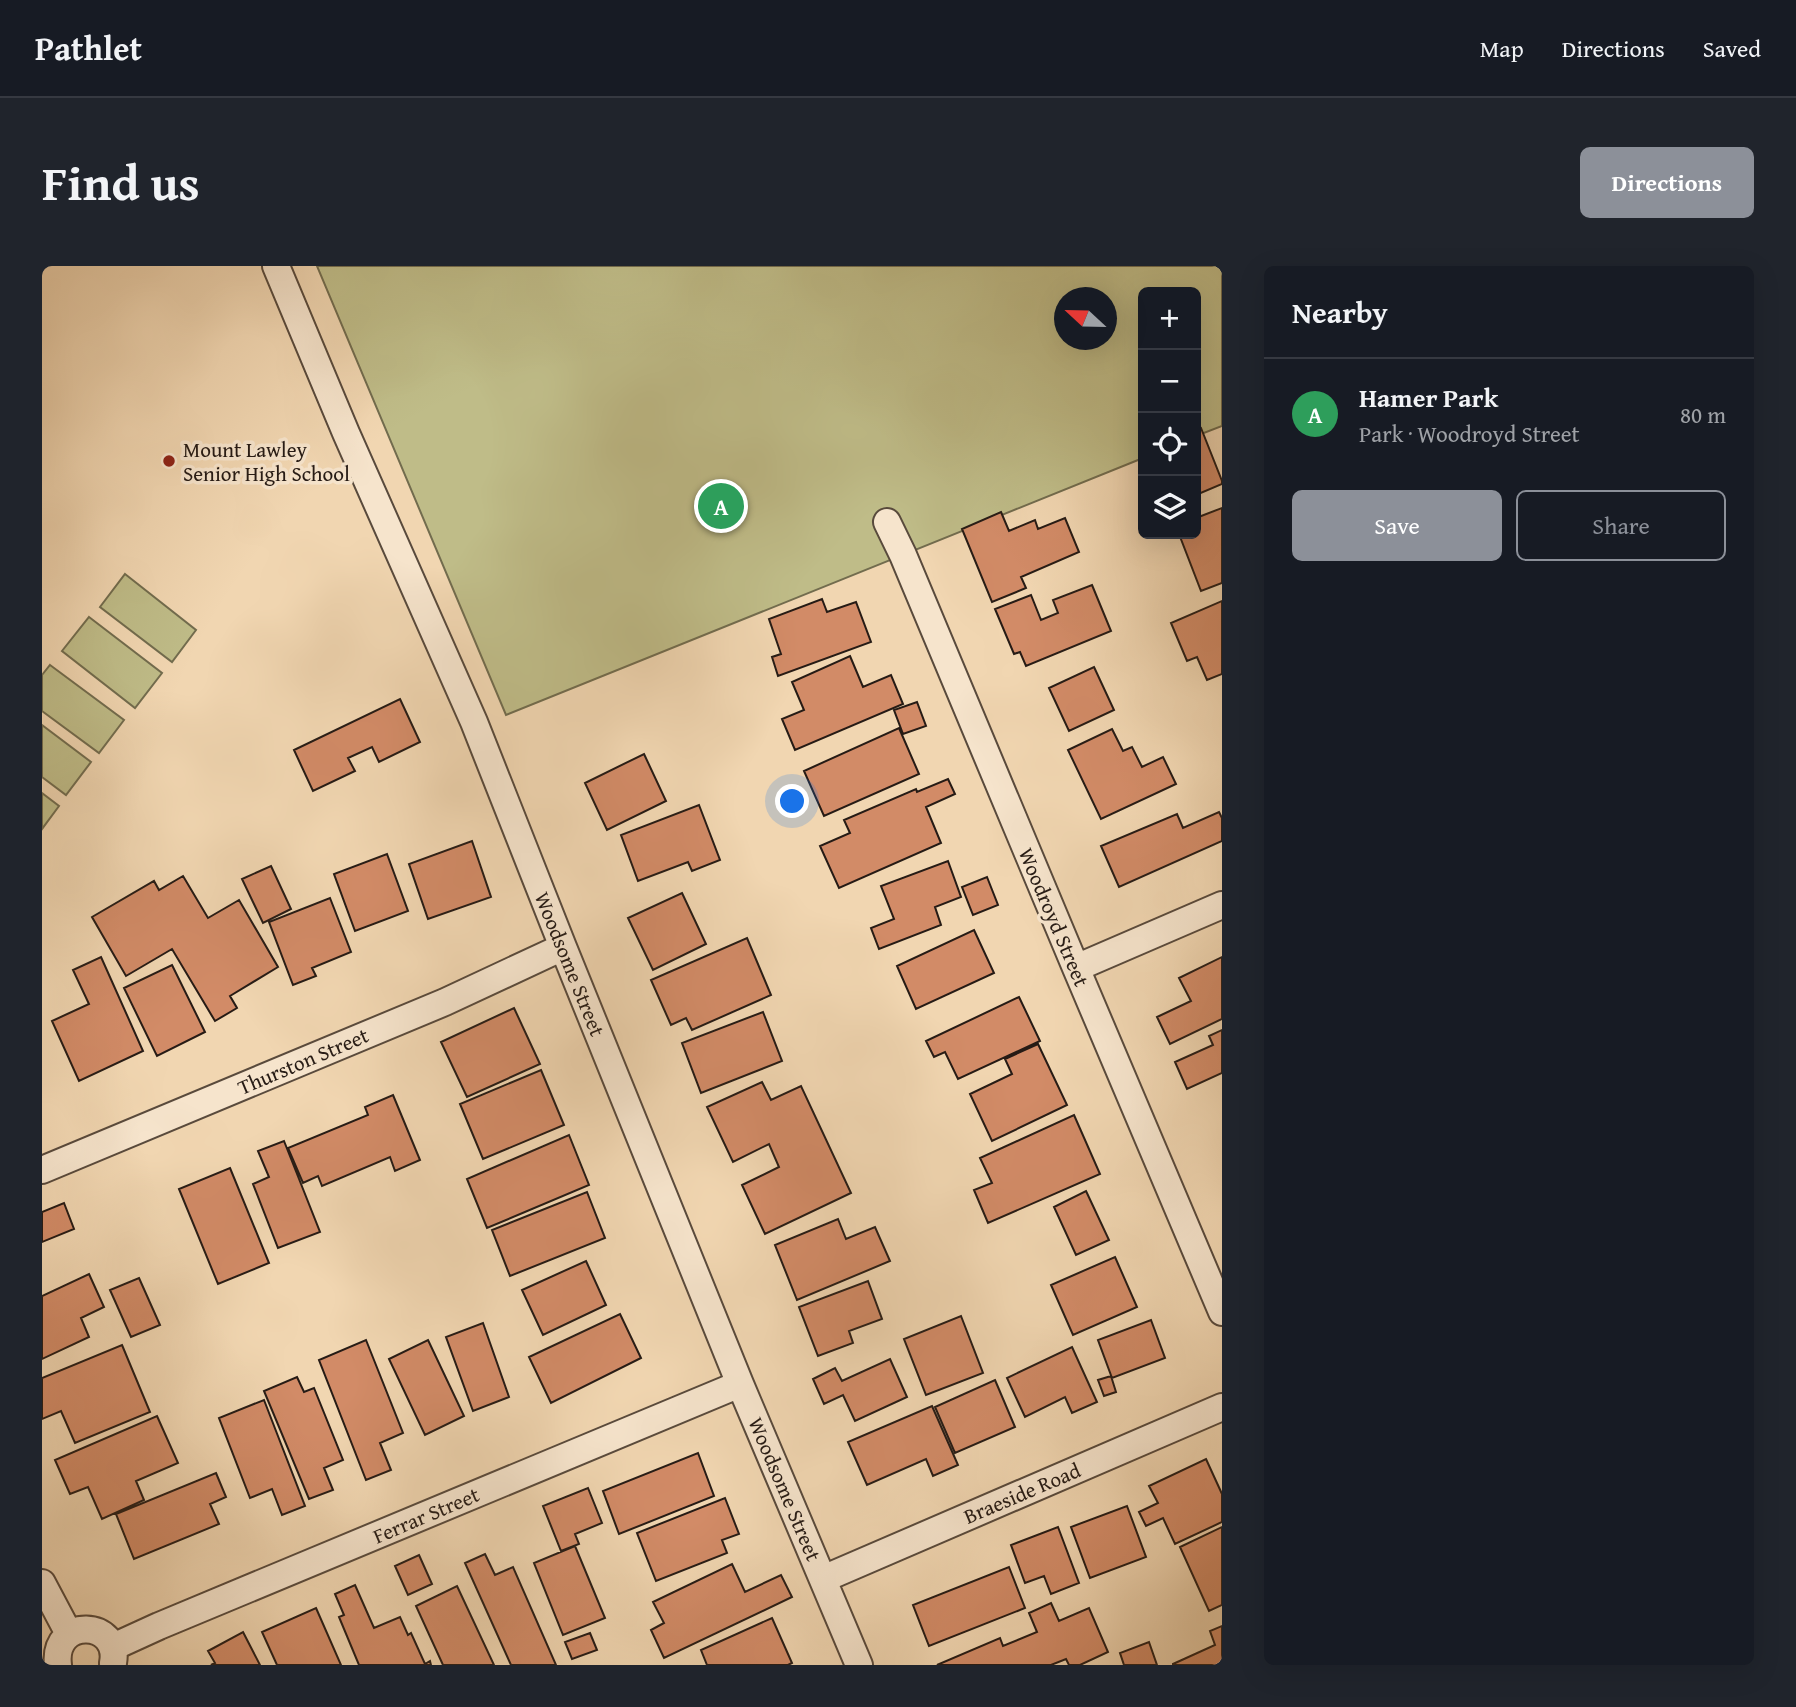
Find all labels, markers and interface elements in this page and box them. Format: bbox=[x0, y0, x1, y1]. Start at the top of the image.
text: Pathlet bbox=[35, 24, 142, 72]
text: Map bbox=[1480, 31, 1524, 66]
text: Directions bbox=[1562, 31, 1665, 66]
text: Saved bbox=[1703, 31, 1761, 66]
text: Find us bbox=[42, 146, 200, 218]
button: Directions bbox=[1580, 147, 1754, 218]
north arrow bbox=[1054, 287, 1117, 350]
map controls bbox=[1138, 287, 1201, 539]
button: + bbox=[1138, 287, 1201, 350]
text: Nearby bbox=[1292, 290, 1388, 334]
button: − bbox=[1138, 350, 1201, 413]
text: Hamer Park bbox=[1359, 378, 1498, 417]
text: A bbox=[1308, 398, 1322, 431]
text: 80 m bbox=[1680, 398, 1726, 431]
button: locate bbox=[1138, 413, 1201, 476]
text: Park · Woodroyd Street bbox=[1359, 417, 1580, 450]
place label: Mount Lawley Senior High School bbox=[183, 434, 350, 489]
marker: Mount Lawley Senior High School bbox=[161, 453, 177, 469]
button: layers bbox=[1138, 476, 1201, 539]
pin: A bbox=[698, 480, 744, 532]
button: Save bbox=[1292, 490, 1502, 561]
button: Share bbox=[1516, 490, 1726, 561]
your location bbox=[775, 784, 809, 818]
street label: Woodroyd Street bbox=[1011, 843, 1097, 992]
street label: Woodsome Street bbox=[527, 887, 613, 1042]
street label: Thurston Street bbox=[233, 1019, 374, 1103]
street label: Woodsome Street bbox=[741, 1412, 829, 1566]
street label: Braeside Road bbox=[959, 1454, 1086, 1531]
street label: Ferrar Street bbox=[368, 1478, 484, 1551]

